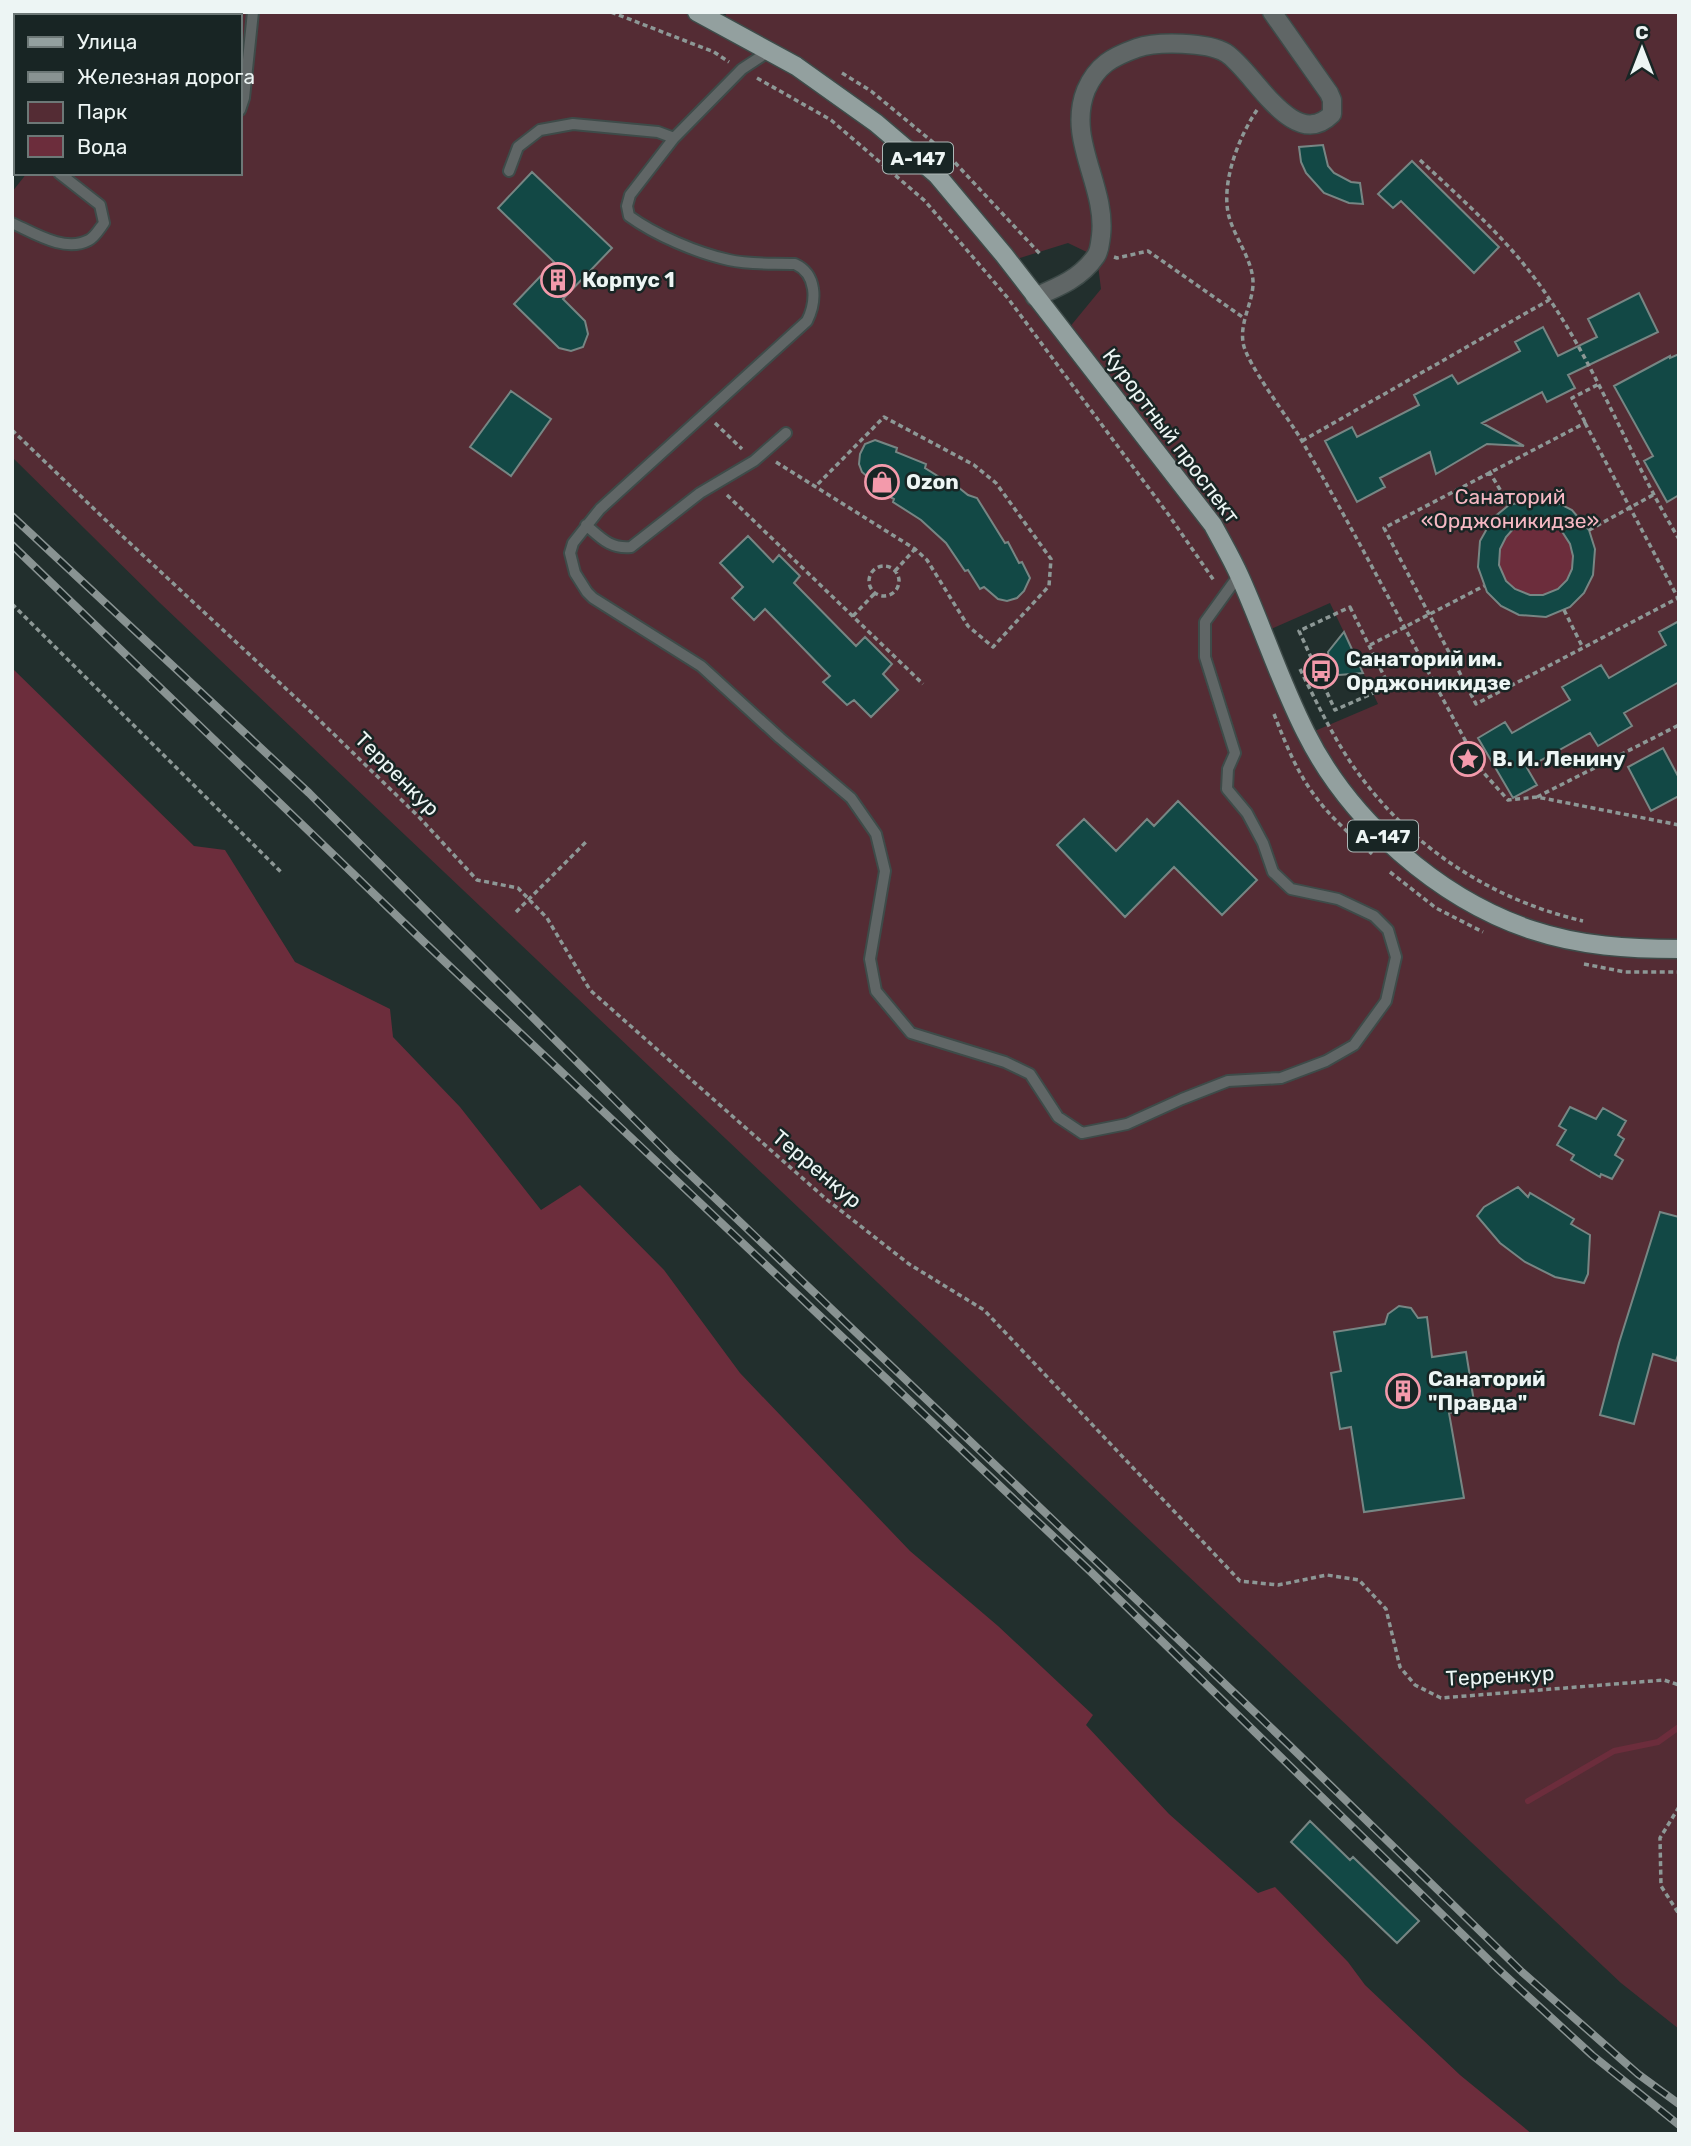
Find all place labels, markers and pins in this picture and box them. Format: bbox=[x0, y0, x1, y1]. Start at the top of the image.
building icon: Корпус 1 bbox=[539, 261, 577, 299]
place label: Корпус 1 bbox=[582, 267, 675, 292]
shop icon: Ozon bbox=[863, 463, 901, 501]
place label: Ozon bbox=[906, 469, 959, 494]
place label: Санаторий им. Орджоникидзе bbox=[1346, 646, 1511, 695]
bus stop icon: Санаторий им. Орджоникидзе bbox=[1302, 652, 1340, 690]
place icon: В. И. Ленину bbox=[1449, 740, 1487, 778]
place label: В. И. Ленину bbox=[1492, 746, 1626, 771]
place label: Санаторий "Правда" bbox=[1428, 1366, 1545, 1415]
building icon: Санаторий "Правда" bbox=[1384, 1372, 1422, 1410]

